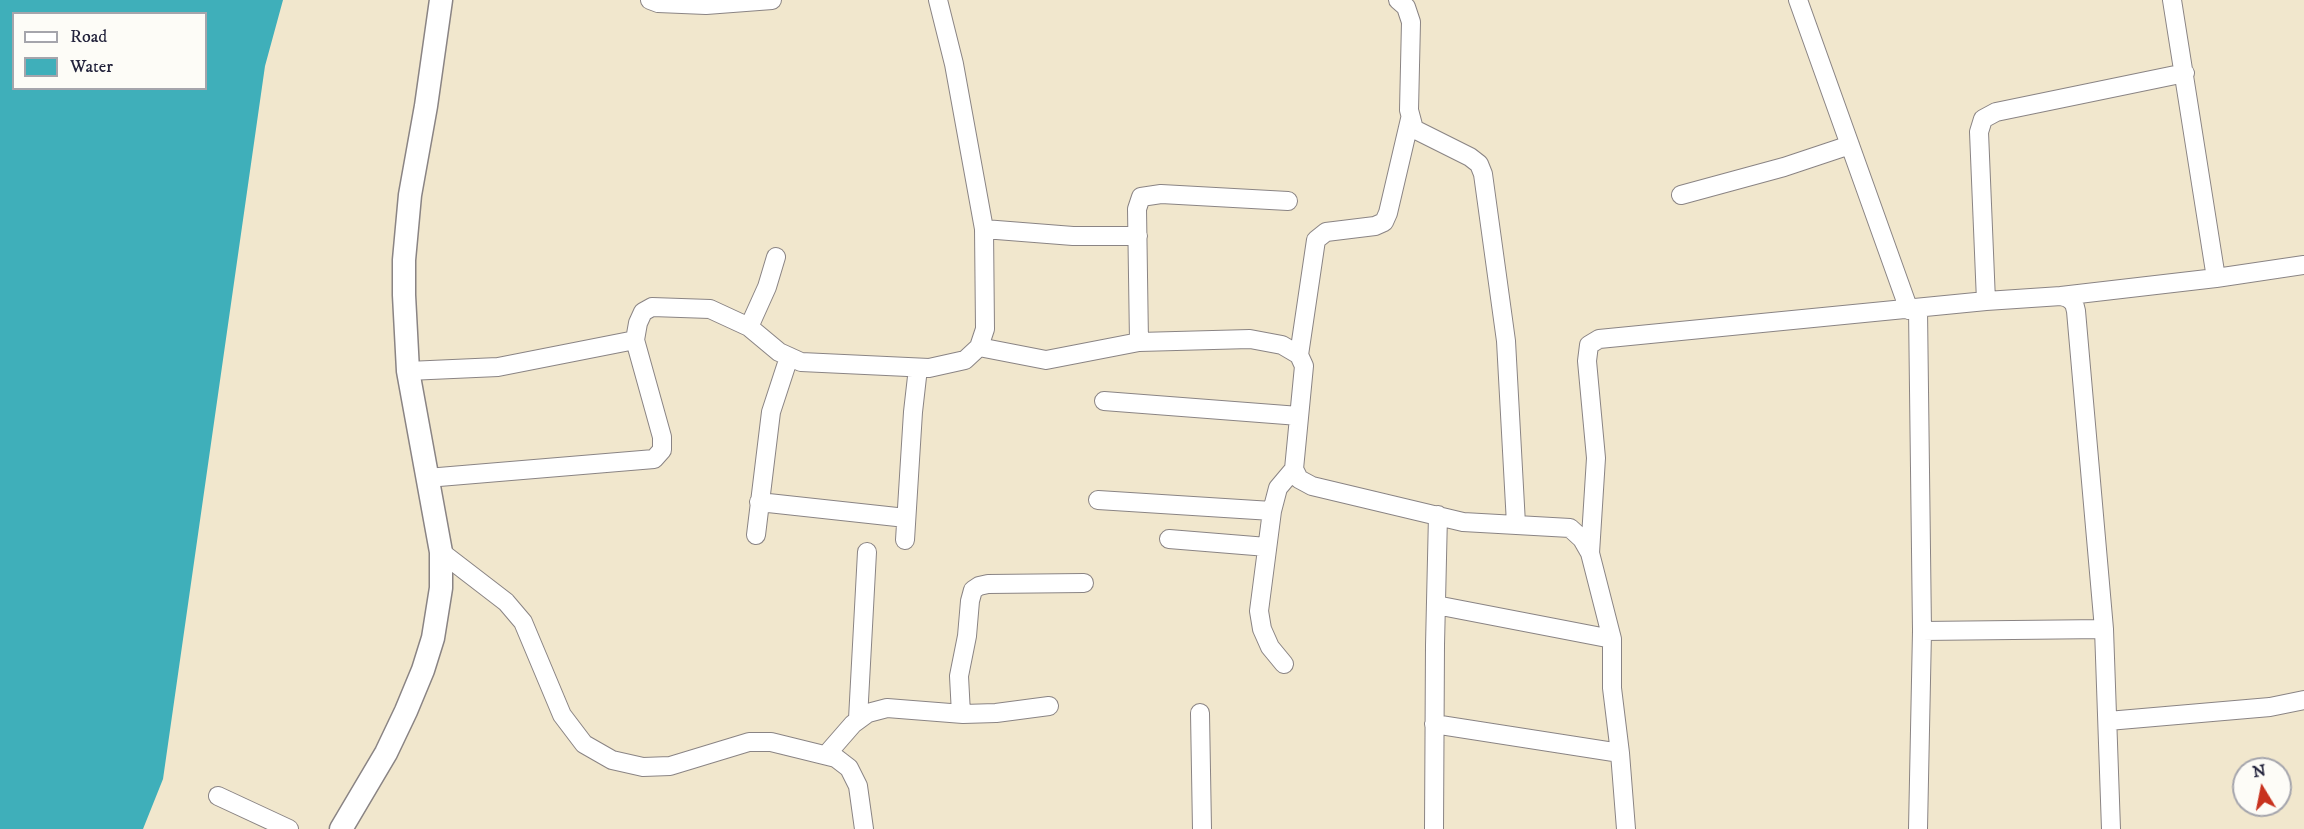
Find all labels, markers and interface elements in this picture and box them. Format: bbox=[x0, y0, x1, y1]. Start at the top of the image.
legend bbox=[12, 12, 207, 90]
text: Road bbox=[70, 26, 107, 48]
text: Water bbox=[70, 56, 113, 78]
north arrow bbox=[2232, 757, 2292, 817]
text: N bbox=[2251, 760, 2267, 782]

